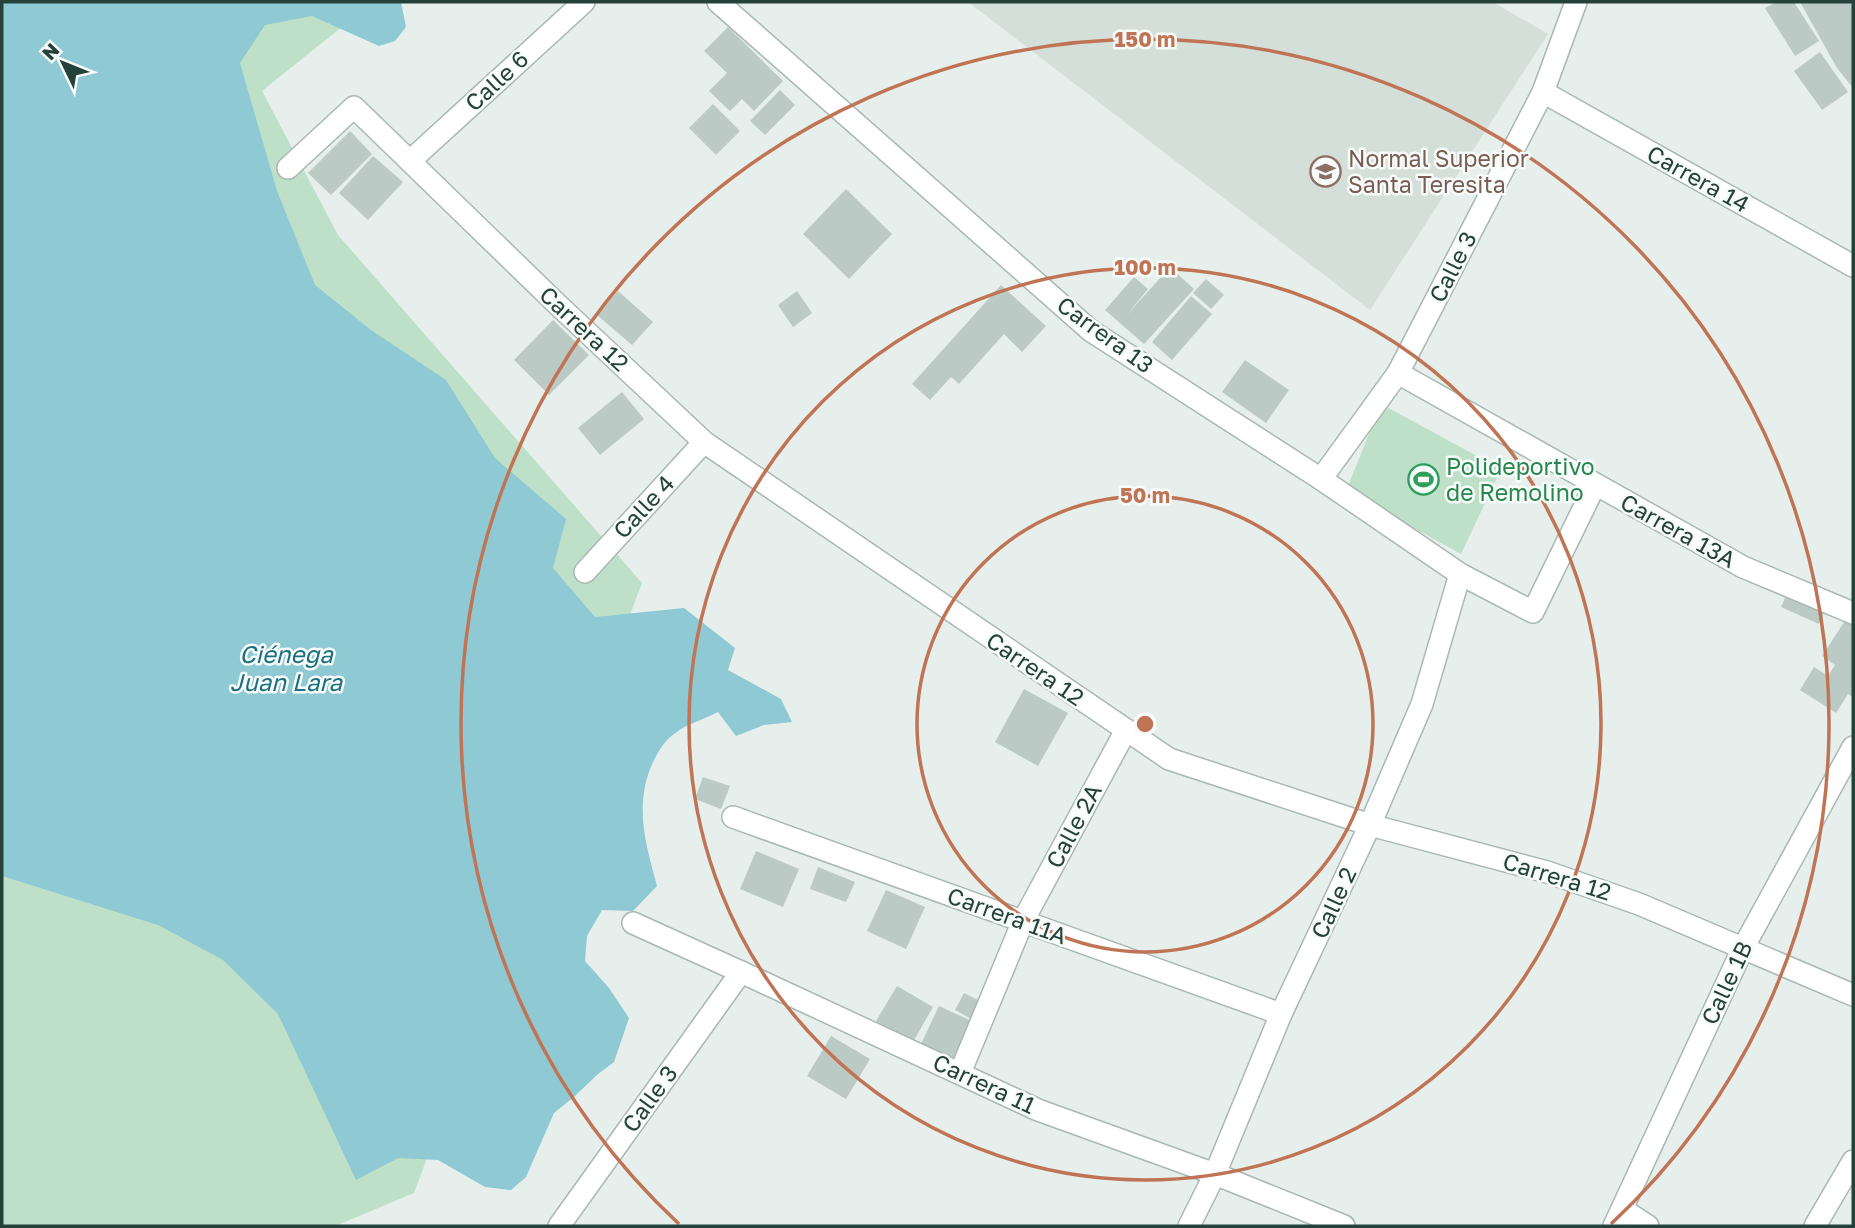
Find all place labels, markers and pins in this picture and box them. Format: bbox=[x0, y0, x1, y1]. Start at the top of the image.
place label: Normal Superior Santa Teresita bbox=[1348, 144, 1529, 198]
school or university icon: Normal Superior Santa Teresita bbox=[1308, 155, 1342, 189]
place label: Polideportivo de Remolino bbox=[1446, 452, 1595, 506]
sports icon: Polideportivo de Remolino bbox=[1406, 463, 1440, 497]
centre of rings bbox=[1133, 712, 1157, 736]

